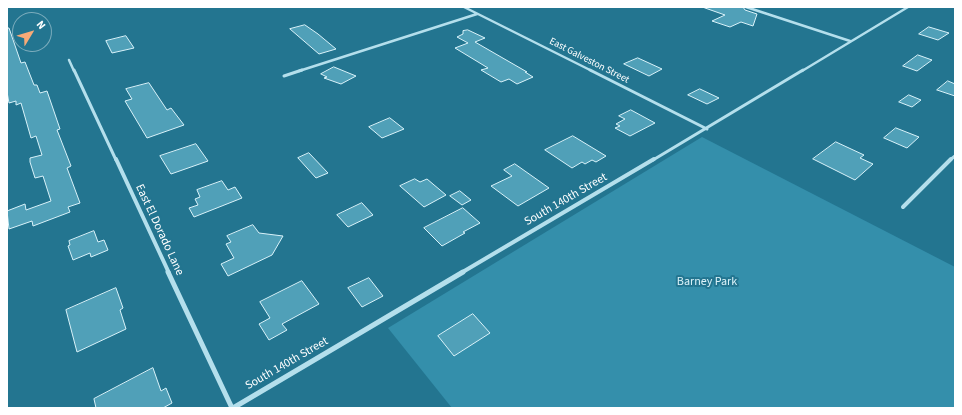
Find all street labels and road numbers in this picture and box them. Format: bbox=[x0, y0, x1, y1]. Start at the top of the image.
street label: East Galveston Street bbox=[547, 36, 631, 86]
street label: South 140th Street bbox=[522, 170, 610, 230]
street label: East El Dorado Lane bbox=[132, 182, 186, 278]
street label: South 140th Street bbox=[243, 334, 331, 394]

